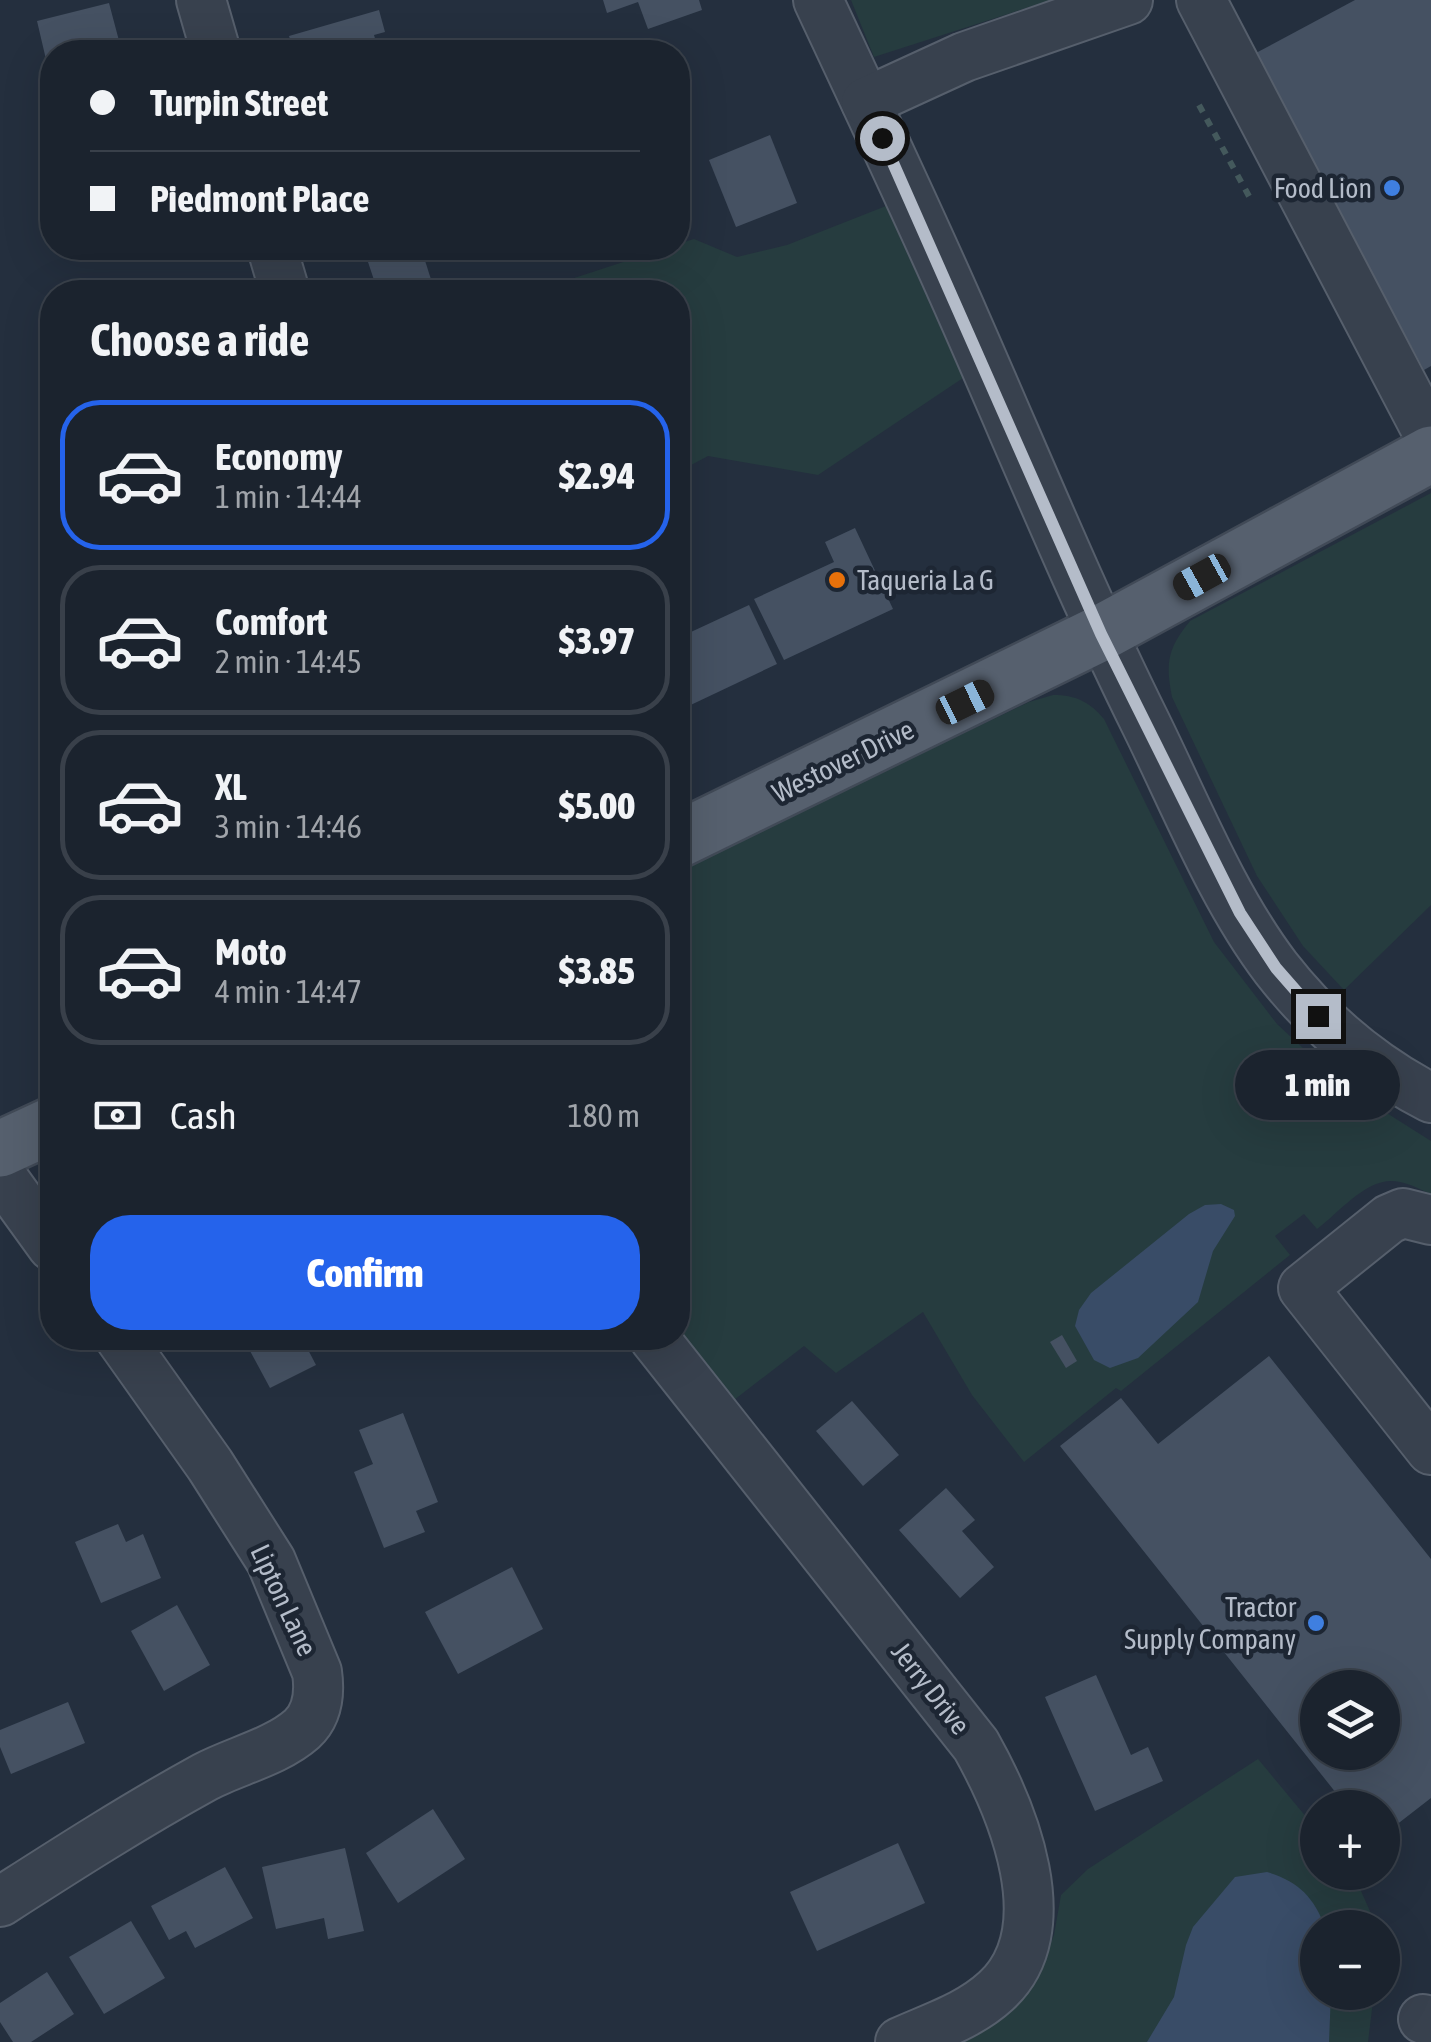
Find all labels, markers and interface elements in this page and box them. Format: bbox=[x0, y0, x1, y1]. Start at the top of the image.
text: Turpin Street bbox=[150, 81, 328, 124]
route start bbox=[860, 116, 905, 161]
place label: Food Lion bbox=[1274, 172, 1372, 204]
text: Piedmont Place bbox=[150, 177, 370, 220]
marker: Food Lion bbox=[1381, 177, 1403, 199]
text: Choose a ride bbox=[90, 314, 309, 366]
icon: car bbox=[95, 430, 185, 520]
text: Economy bbox=[215, 435, 342, 478]
text: $2.94 bbox=[559, 454, 635, 497]
text: 1 min · 14:44 bbox=[215, 478, 362, 515]
car bbox=[1168, 549, 1236, 605]
place label: Taqueria La G bbox=[857, 564, 994, 596]
marker: Taqueria La G bbox=[826, 569, 848, 591]
icon: car bbox=[95, 595, 185, 685]
text: Comfort bbox=[215, 600, 327, 643]
text: $3.97 bbox=[559, 619, 635, 662]
text: 2 min · 14:45 bbox=[215, 643, 362, 680]
car bbox=[931, 675, 999, 729]
street label: Westover Drive bbox=[767, 713, 919, 809]
icon: car bbox=[95, 760, 185, 850]
text: XL bbox=[215, 765, 247, 808]
text: $5.00 bbox=[559, 784, 635, 827]
text: 3 min · 14:46 bbox=[215, 808, 362, 845]
icon: car bbox=[95, 925, 185, 1015]
text: Moto bbox=[215, 930, 287, 973]
text: $3.85 bbox=[559, 949, 635, 992]
text: 4 min · 14:47 bbox=[215, 973, 362, 1010]
route end bbox=[1296, 994, 1341, 1039]
callout: 1 min bbox=[1236, 1051, 1400, 1121]
text: 1 min bbox=[1285, 1066, 1350, 1103]
icon: cash bbox=[90, 1088, 145, 1143]
text: Cash bbox=[170, 1094, 237, 1137]
text: 180 m bbox=[567, 1097, 640, 1134]
button: Confirm bbox=[90, 1215, 640, 1330]
street label: Lipton Lane bbox=[244, 1539, 324, 1661]
place label: Tractor Supply Company bbox=[1124, 1591, 1297, 1655]
marker: Tractor Supply Company bbox=[1305, 1612, 1327, 1634]
street label: Jerry Drive bbox=[885, 1636, 977, 1740]
map controls bbox=[1300, 1670, 1400, 2010]
button: layers bbox=[1300, 1670, 1400, 1770]
button: + bbox=[1300, 1790, 1400, 1890]
button: − bbox=[1300, 1910, 1400, 2010]

